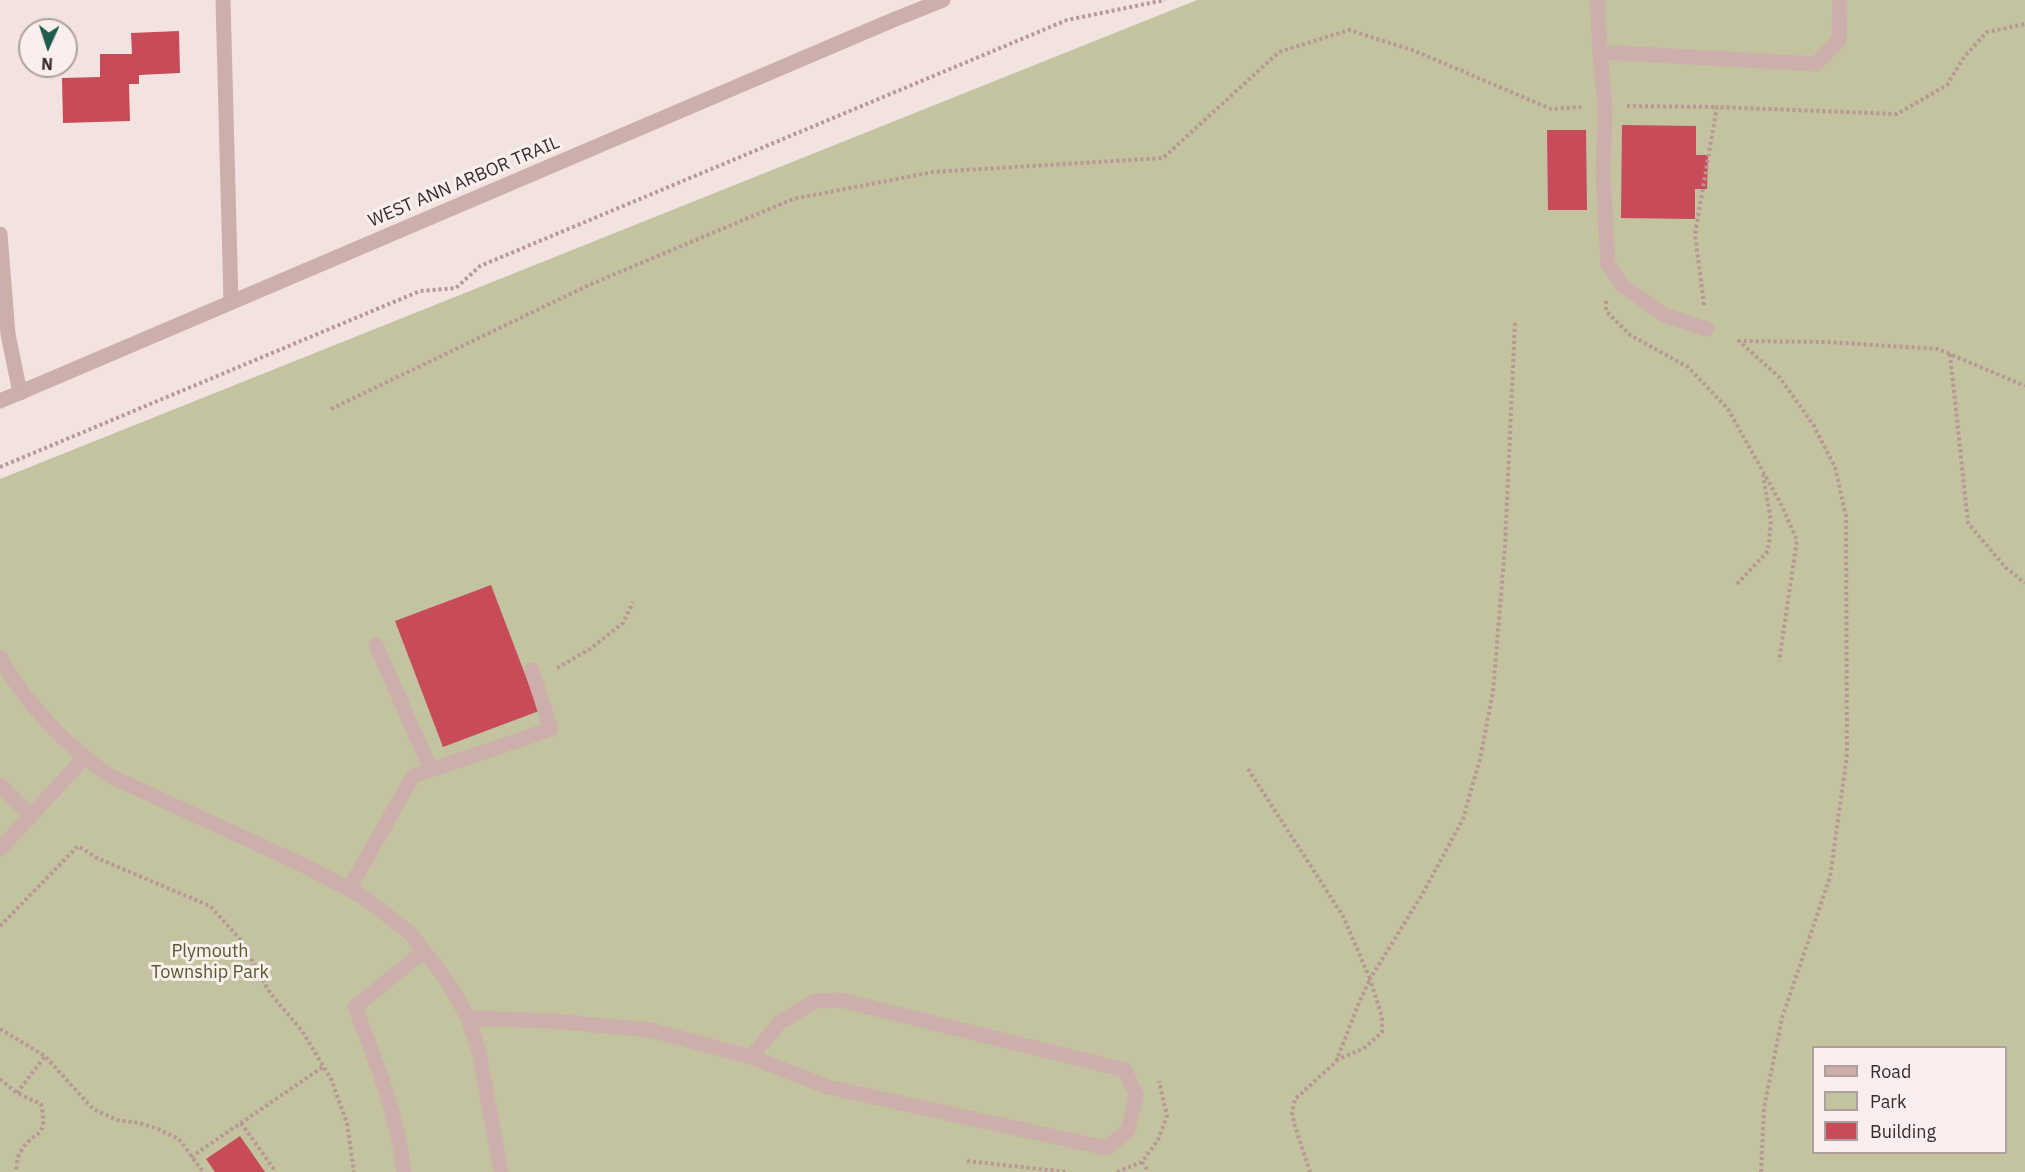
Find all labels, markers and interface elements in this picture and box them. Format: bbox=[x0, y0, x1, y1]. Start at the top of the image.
north arrow bbox=[18, 18, 78, 78]
text: N bbox=[41, 54, 53, 74]
street label: WEST ANN ARBOR TRAIL bbox=[365, 132, 563, 232]
park label: Plymouth Township Park bbox=[151, 941, 269, 984]
legend bbox=[1812, 1046, 2007, 1154]
text: Road bbox=[1870, 1060, 1911, 1083]
text: Park bbox=[1870, 1090, 1906, 1113]
text: Building bbox=[1870, 1120, 1936, 1143]

